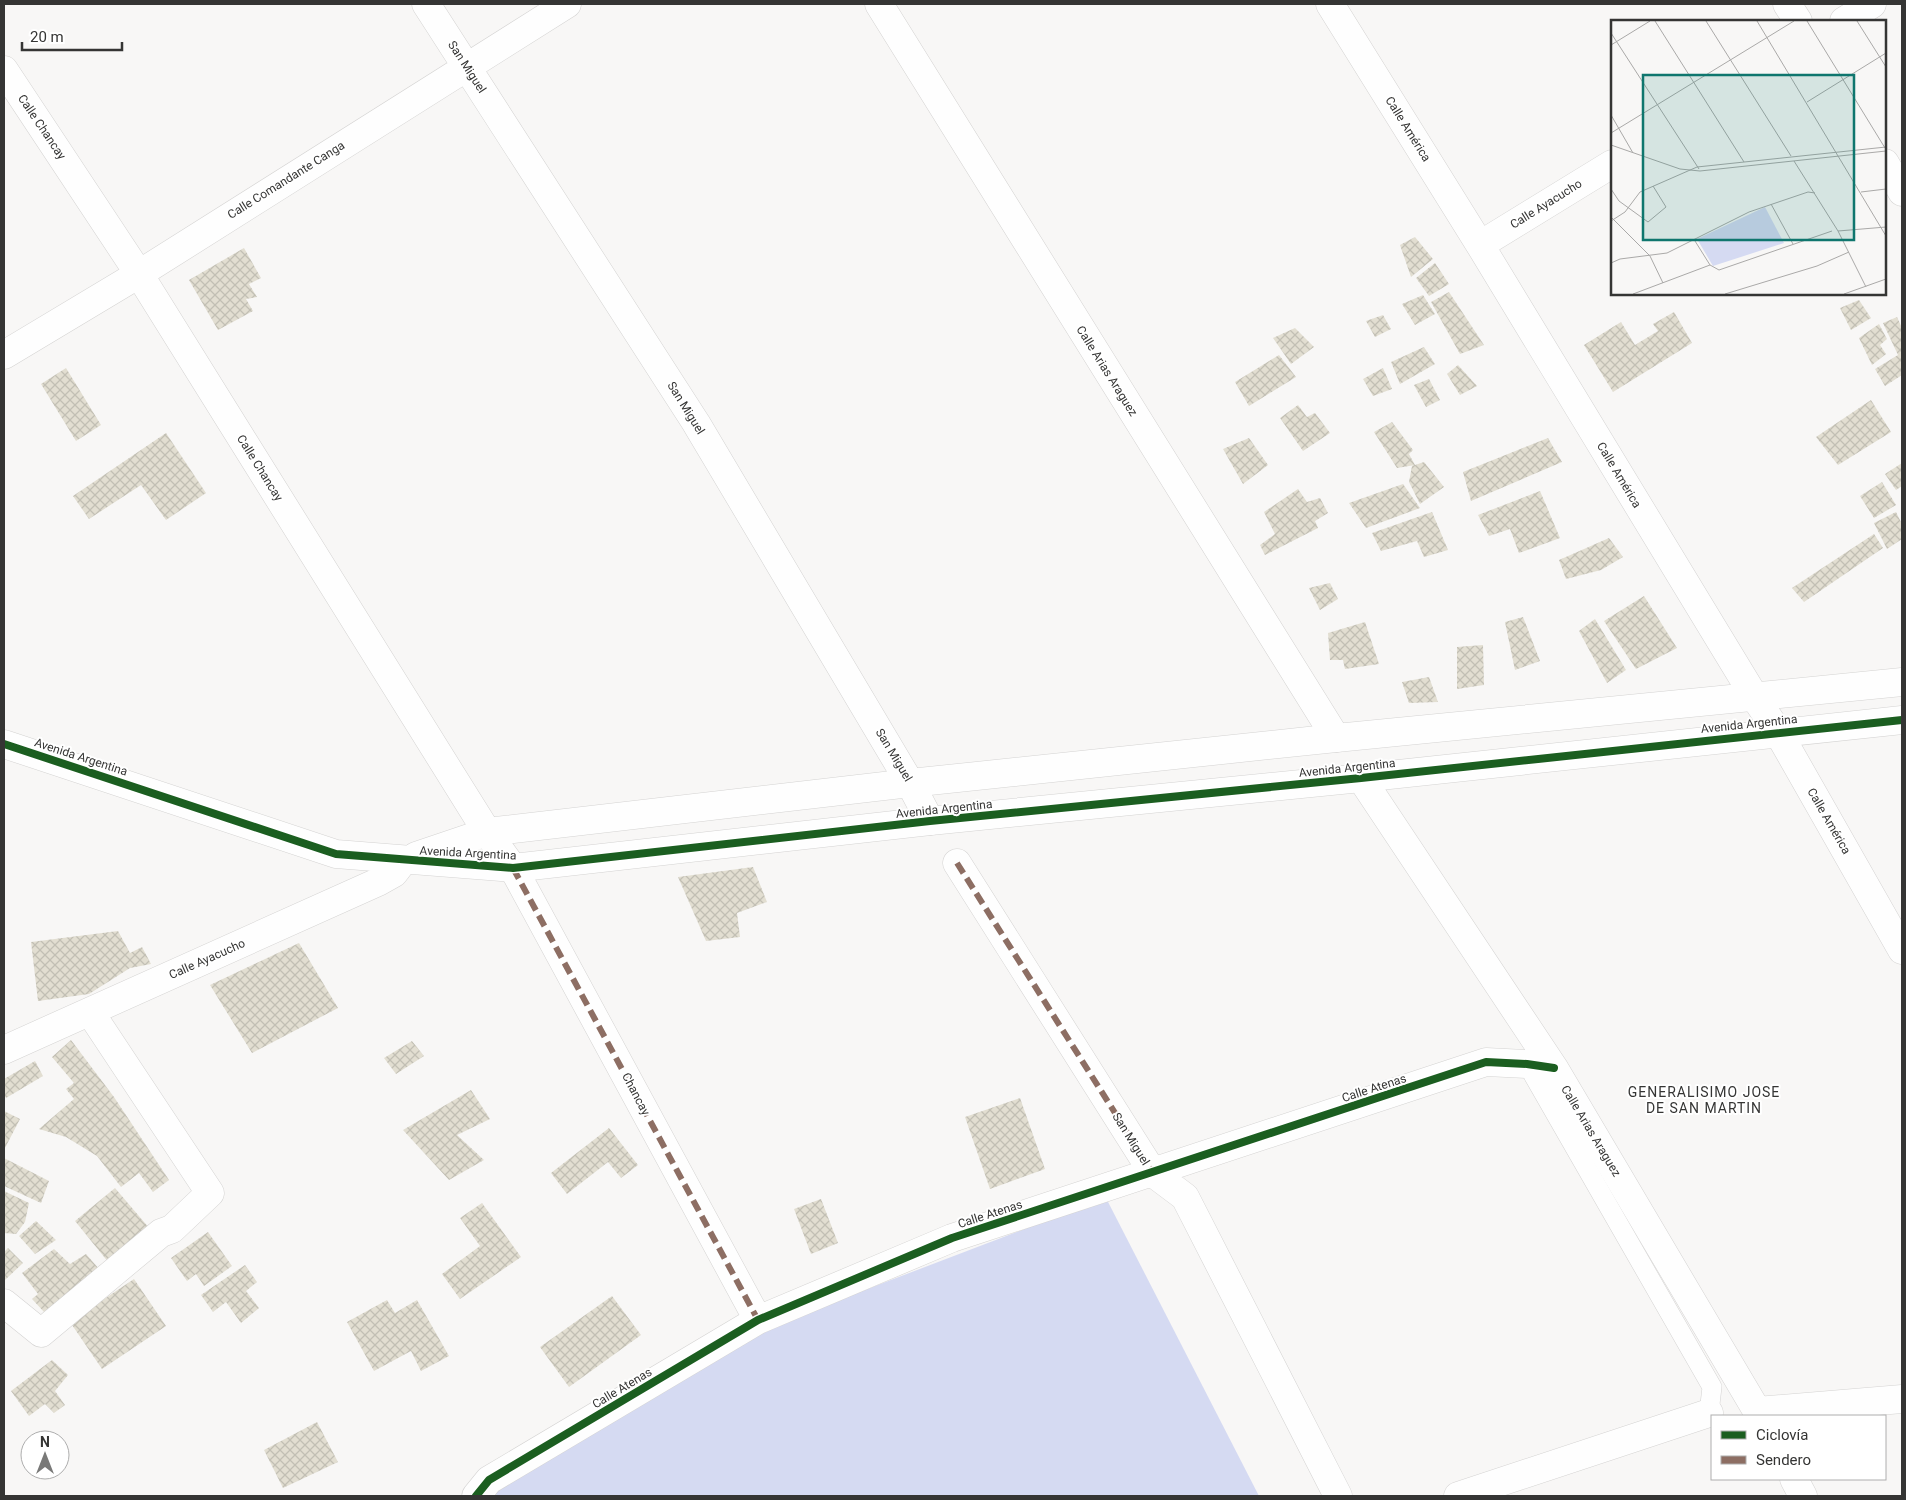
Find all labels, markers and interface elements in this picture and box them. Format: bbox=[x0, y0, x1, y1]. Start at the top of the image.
scale bar bbox=[22, 20, 122, 52]
inset map bbox=[1611, 20, 1886, 295]
text: 20 m bbox=[30, 28, 64, 46]
street label: San Miguel bbox=[445, 38, 489, 96]
street label: Calle Chancay bbox=[15, 92, 69, 162]
street label: Calle América bbox=[1382, 94, 1434, 164]
street label: Calle Comandante Canga bbox=[225, 138, 347, 222]
street label: Calle Ayacucho bbox=[1508, 176, 1585, 232]
street label: Calle Arias Araguez bbox=[1074, 323, 1140, 419]
street label: San Miguel bbox=[664, 379, 708, 437]
street label: Calle Chancay bbox=[234, 432, 286, 504]
street label: Calle América bbox=[1594, 440, 1644, 510]
street label: Avenida Argentina bbox=[1700, 712, 1798, 736]
street label: San Miguel bbox=[873, 726, 915, 784]
street label: Avenida Argentina bbox=[33, 735, 129, 779]
street label: Avenida Argentina bbox=[1298, 756, 1396, 780]
street label: Calle América bbox=[1804, 785, 1854, 857]
street label: Avenida Argentina bbox=[895, 797, 993, 821]
street label: Avenida Argentina bbox=[419, 843, 517, 863]
street label: Calle Ayacucho bbox=[167, 936, 247, 982]
street label: Chancay bbox=[619, 1070, 653, 1118]
street label: Calle Atenas bbox=[1340, 1071, 1408, 1105]
street label: Calle Arias Araguez bbox=[1558, 1083, 1624, 1179]
district label: GENERALISIMO JOSE DE SAN MARTIN bbox=[1628, 1084, 1780, 1116]
street label: San Miguel bbox=[1109, 1110, 1153, 1168]
street label: Calle Atenas bbox=[956, 1197, 1024, 1231]
street label: Calle Atenas bbox=[590, 1365, 654, 1411]
legend bbox=[1711, 1415, 1886, 1480]
text: Ciclovía bbox=[1756, 1426, 1809, 1444]
north arrow bbox=[20, 1430, 70, 1480]
text: N bbox=[40, 1434, 50, 1450]
text: Sendero bbox=[1756, 1451, 1811, 1469]

